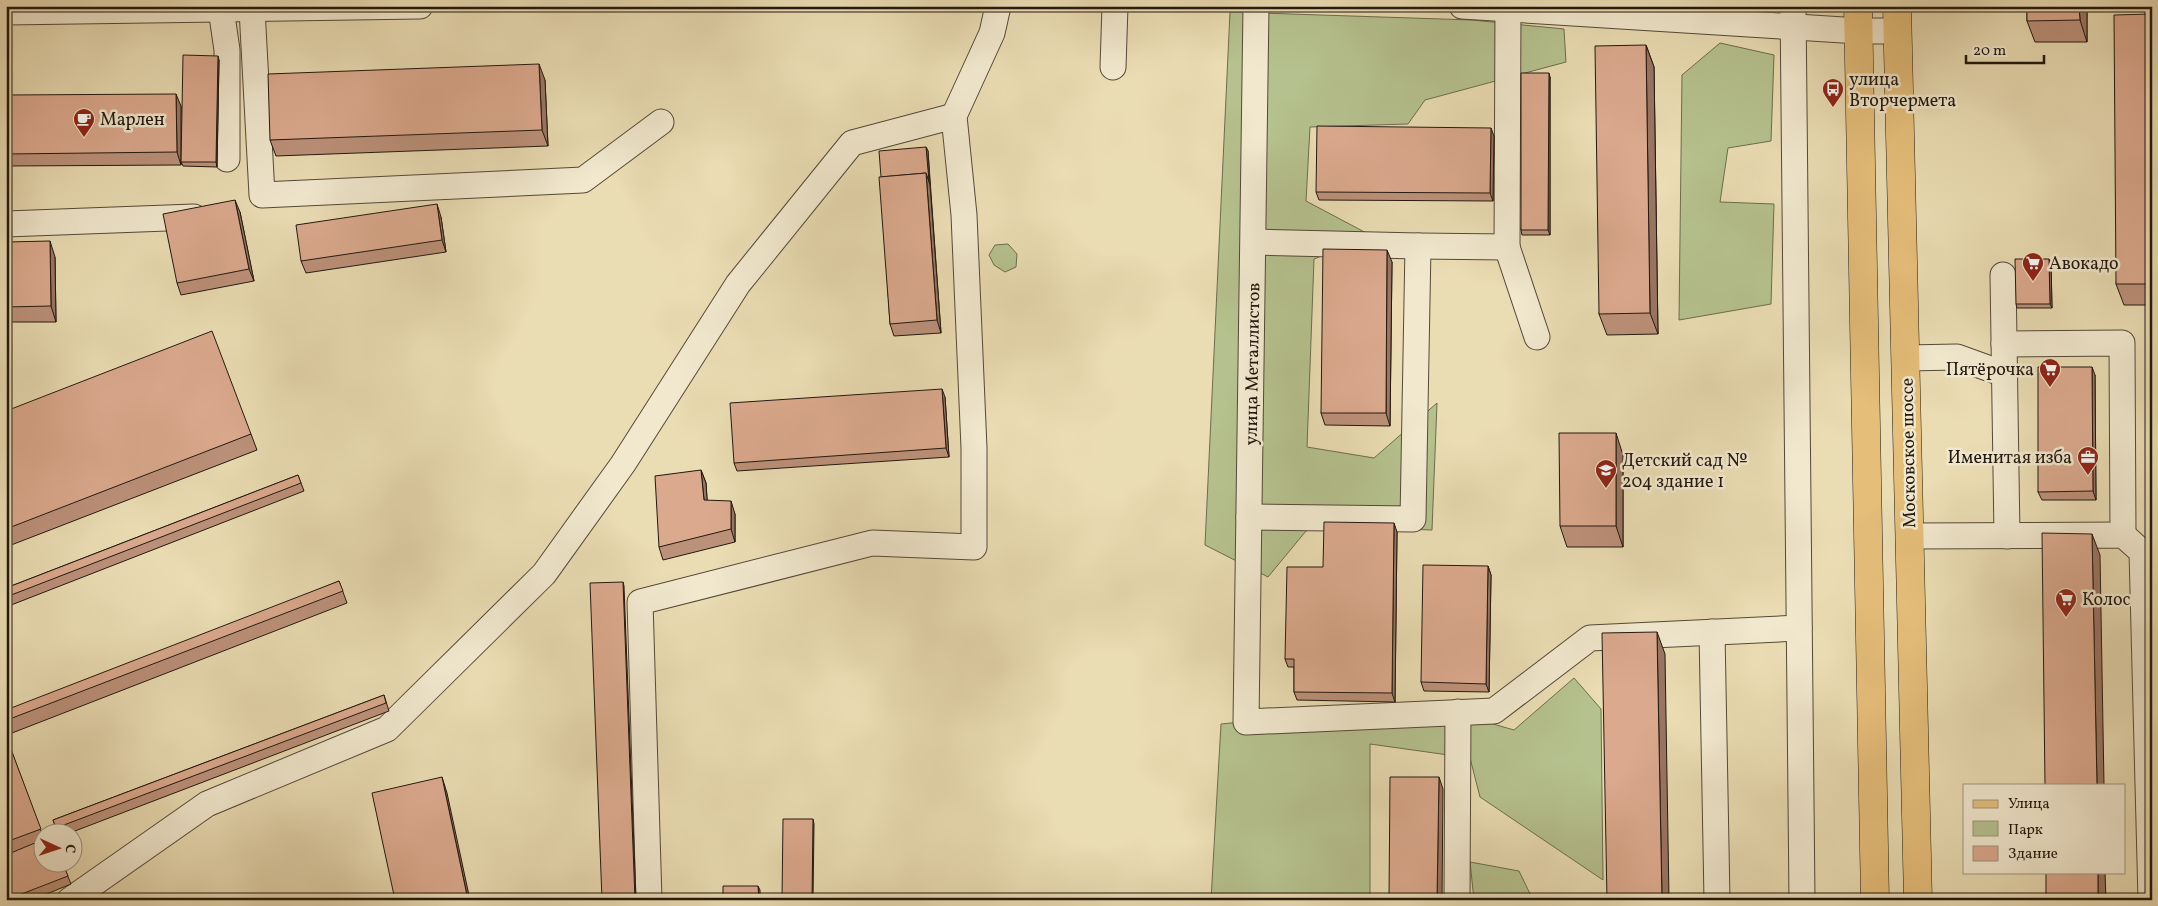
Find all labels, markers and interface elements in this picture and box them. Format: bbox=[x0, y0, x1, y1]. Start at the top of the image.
scale bar bbox=[1966, 32, 2043, 64]
text: 20 m bbox=[1973, 41, 2006, 62]
place label: улица Вторчермета bbox=[1849, 68, 1956, 114]
bus stop icon: улица Вторчермета bbox=[1821, 77, 1845, 108]
cafe icon: Марлен bbox=[72, 107, 96, 138]
place label: Марлен bbox=[100, 108, 165, 133]
supermarket icon: Авокадо bbox=[2021, 251, 2045, 282]
place label: Авокадо bbox=[2049, 252, 2119, 277]
street label: улица Металлистов bbox=[1240, 282, 1267, 446]
supermarket icon: Пятёрочка bbox=[2038, 357, 2062, 388]
place label: Пятёрочка bbox=[1946, 358, 2034, 383]
street label: Московское шоссе bbox=[1896, 378, 1923, 528]
office icon: Именитая изба bbox=[2076, 445, 2100, 476]
place label: Именитая изба bbox=[1948, 446, 2072, 471]
place label: Детский сад № 204 здание 1 bbox=[1622, 449, 1747, 495]
school or university icon: Детский сад № 204 здание 1 bbox=[1594, 458, 1618, 489]
supermarket icon: Колос bbox=[2054, 587, 2078, 618]
place label: Колос bbox=[2082, 588, 2131, 613]
legend bbox=[1963, 784, 2126, 874]
text: Улица bbox=[2008, 794, 2050, 815]
text: Парк bbox=[2008, 820, 2043, 841]
north arrow bbox=[32, 824, 82, 874]
text: С bbox=[60, 844, 79, 854]
text: Здание bbox=[2008, 844, 2058, 865]

